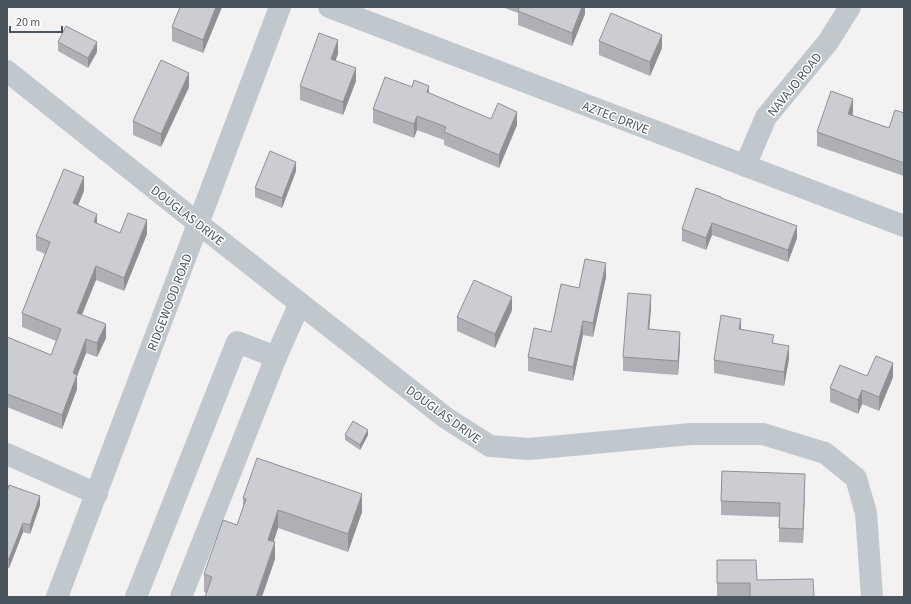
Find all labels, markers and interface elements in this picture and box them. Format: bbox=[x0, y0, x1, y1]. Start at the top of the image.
scale bar bbox=[10, 8, 62, 34]
text: 20 m bbox=[16, 14, 40, 31]
street label: NAVAJO ROAD bbox=[763, 49, 826, 120]
street label: AZTEC DRIVE bbox=[580, 97, 652, 139]
street label: DOUGLAS DRIVE bbox=[147, 182, 228, 250]
street label: RIDGEWOOD ROAD bbox=[143, 251, 197, 353]
street label: DOUGLAS DRIVE bbox=[402, 382, 485, 448]

